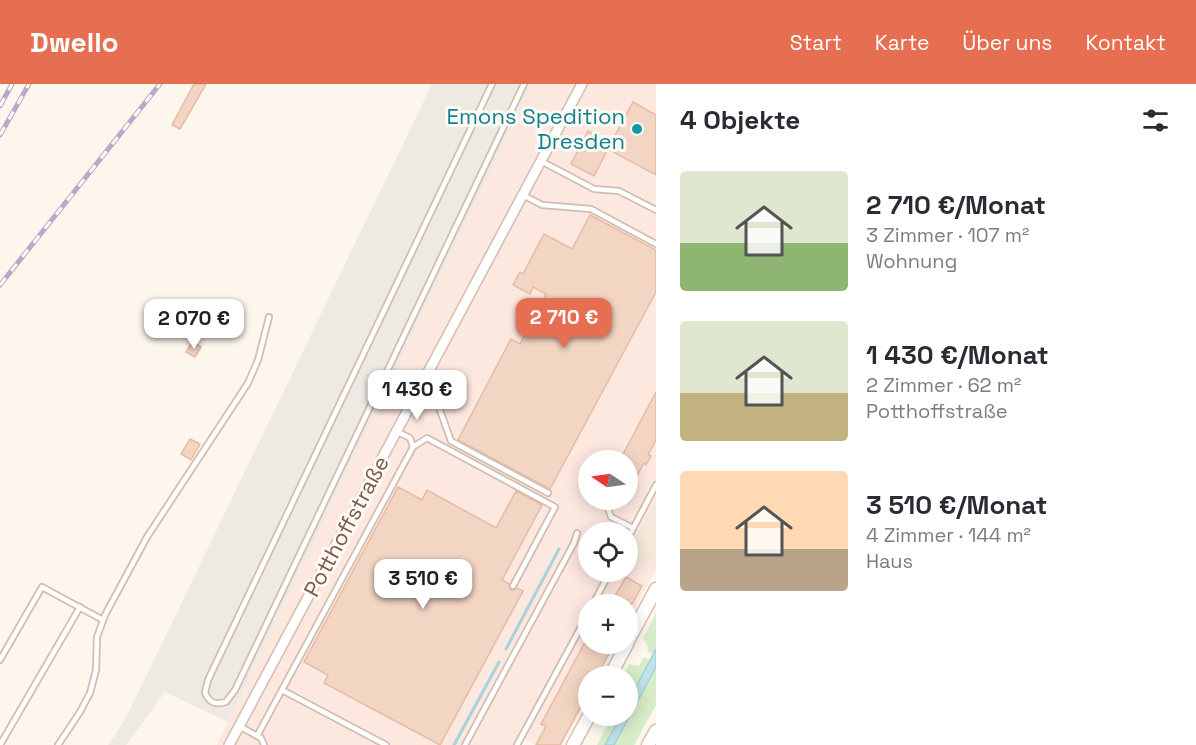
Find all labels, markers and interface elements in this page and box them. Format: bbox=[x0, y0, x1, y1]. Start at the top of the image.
text: Dwello bbox=[30, 24, 119, 60]
text: Start bbox=[790, 29, 842, 56]
text: Karte bbox=[875, 29, 929, 56]
text: Über uns bbox=[962, 29, 1052, 56]
text: Kontakt bbox=[1085, 29, 1166, 56]
place label: Emons Spedition Dresden bbox=[447, 102, 625, 155]
text: 4 Objekte bbox=[680, 103, 800, 137]
icon: filters bbox=[1139, 104, 1172, 137]
marker: Emons Spedition Dresden bbox=[630, 122, 644, 136]
text: 2 710 €/Monat bbox=[866, 188, 1046, 222]
icon: home bbox=[728, 195, 800, 267]
text: 3 Zimmer · 107 m² bbox=[866, 222, 1029, 248]
text: Wohnung bbox=[866, 248, 957, 274]
pin: 2 710 € bbox=[509, 298, 619, 349]
pin: 2 070 € bbox=[139, 299, 249, 350]
text: 2 710 € bbox=[530, 304, 598, 330]
text: 2 070 € bbox=[158, 305, 230, 331]
text: 1 430 €/Monat bbox=[866, 338, 1049, 372]
icon: home bbox=[728, 345, 800, 417]
pin: 1 430 € bbox=[362, 370, 472, 421]
text: 2 Zimmer · 62 m² bbox=[866, 372, 1021, 398]
text: 1 430 € bbox=[382, 376, 452, 402]
text: Potthoffstraße bbox=[866, 398, 1008, 424]
north arrow bbox=[578, 450, 638, 510]
map controls bbox=[578, 450, 638, 726]
street label: Potthoffstraße bbox=[297, 451, 395, 601]
text: 3 510 €/Monat bbox=[866, 488, 1047, 522]
icon: home bbox=[728, 495, 800, 567]
button: locate bbox=[578, 522, 638, 582]
text: 4 Zimmer · 144 m² bbox=[866, 522, 1031, 548]
text: Haus bbox=[866, 548, 913, 574]
pin: 3 510 € bbox=[368, 559, 478, 610]
text: 3 510 € bbox=[388, 565, 458, 591]
button: + bbox=[578, 594, 638, 654]
button: − bbox=[578, 666, 638, 726]

